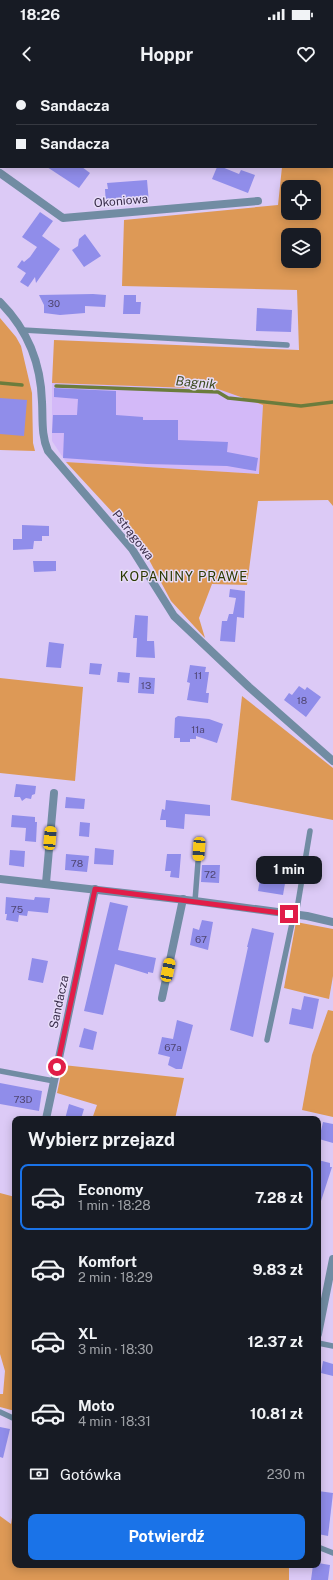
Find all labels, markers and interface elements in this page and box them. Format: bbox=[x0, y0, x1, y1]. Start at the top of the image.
text: 18:26 bbox=[20, 6, 60, 23]
icon: back bbox=[16, 43, 38, 65]
icon: heart bbox=[295, 43, 317, 65]
text: Hoppr bbox=[140, 44, 193, 65]
text: Sandacza bbox=[40, 97, 109, 114]
text: Sandacza bbox=[40, 135, 109, 152]
map controls bbox=[281, 180, 321, 268]
button: locate bbox=[281, 180, 321, 220]
street label: Okoniowa bbox=[93, 192, 149, 210]
button: layers bbox=[281, 228, 321, 268]
house number: 30 bbox=[48, 297, 60, 309]
water label: Bagnik bbox=[175, 373, 217, 392]
street label: Pstrągowa bbox=[109, 507, 157, 563]
district label: KOPANINY PRAWE bbox=[120, 569, 248, 584]
house number: 11 bbox=[194, 669, 202, 681]
house number: 13 bbox=[141, 679, 151, 691]
house number: 18 bbox=[297, 694, 307, 706]
house number: 11a bbox=[191, 723, 205, 735]
car bbox=[43, 826, 57, 850]
car bbox=[192, 837, 206, 861]
callout: 1 min bbox=[256, 856, 322, 884]
house number: 78 bbox=[71, 857, 83, 869]
text: 1 min bbox=[273, 862, 305, 877]
house number: 72 bbox=[204, 868, 216, 880]
house number: 75 bbox=[11, 903, 23, 915]
route end bbox=[280, 905, 298, 923]
house number: 67 bbox=[195, 933, 207, 945]
car bbox=[160, 957, 176, 983]
street label: Sandacza bbox=[47, 974, 71, 1030]
house number: 67a bbox=[164, 1041, 182, 1053]
route start bbox=[48, 1058, 66, 1076]
house number: 73D bbox=[13, 1093, 33, 1105]
text: Wybierz przejazd bbox=[28, 1129, 175, 1150]
icon: car bbox=[30, 1179, 66, 1215]
text: Economy bbox=[78, 1181, 143, 1198]
text: 7.28 zł bbox=[255, 1189, 303, 1206]
text: 1 min · 18:28 bbox=[78, 1198, 151, 1213]
icon: car bbox=[30, 1251, 66, 1287]
text: Komfort bbox=[78, 1253, 137, 1270]
text: 9.83 zł bbox=[253, 1261, 303, 1278]
text: 2 min · 18:29 bbox=[78, 1270, 153, 1285]
icon: car bbox=[30, 1323, 66, 1359]
text: XL bbox=[78, 1325, 97, 1342]
text: 12.37 zł bbox=[248, 1333, 303, 1350]
text: 3 min · 18:30 bbox=[78, 1342, 153, 1357]
icon: car bbox=[30, 1395, 66, 1431]
text: Moto bbox=[78, 1397, 115, 1414]
text: 10.81 zł bbox=[250, 1405, 303, 1422]
text: 4 min · 18:31 bbox=[78, 1414, 151, 1429]
icon: cash bbox=[28, 1463, 50, 1485]
text: Gotówka bbox=[60, 1466, 121, 1483]
text: 230 m bbox=[267, 1467, 305, 1482]
button: Potwierdź bbox=[28, 1514, 305, 1560]

